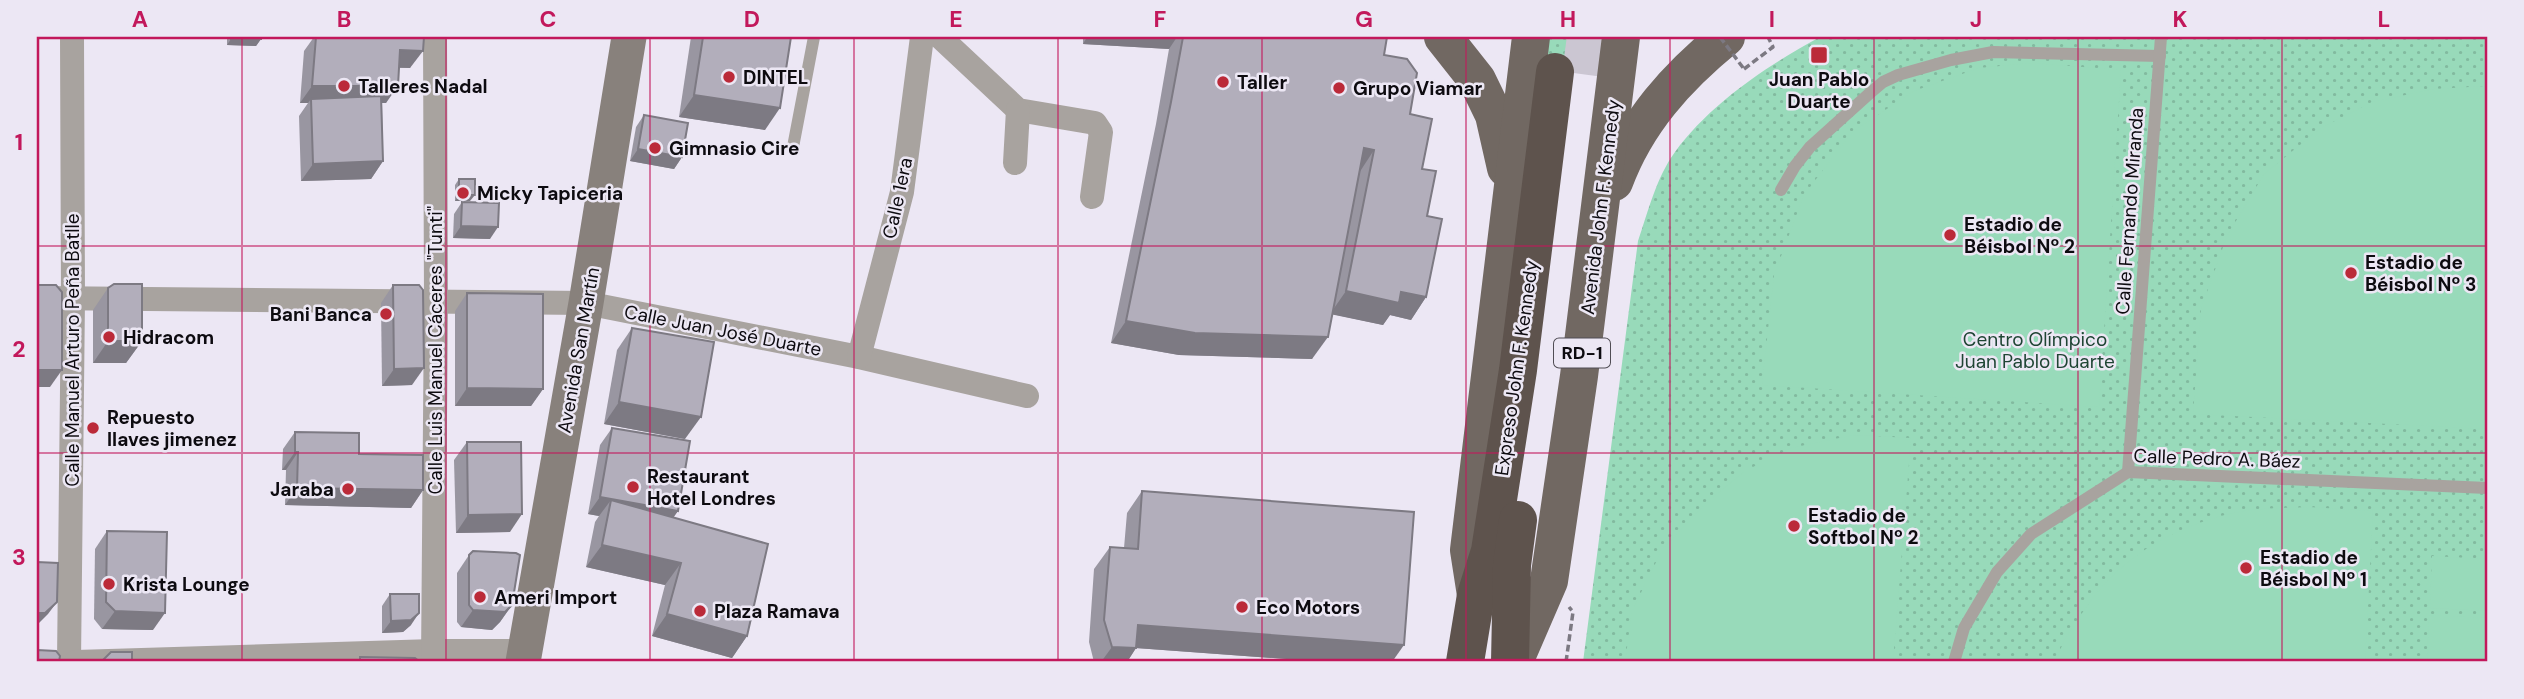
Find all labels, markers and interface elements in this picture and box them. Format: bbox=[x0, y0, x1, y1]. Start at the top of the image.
text: A bbox=[132, 4, 148, 34]
text: B bbox=[337, 4, 351, 34]
text: C bbox=[540, 4, 556, 34]
text: D bbox=[744, 4, 760, 34]
text: E bbox=[949, 4, 963, 34]
text: F bbox=[1154, 4, 1167, 34]
text: G bbox=[1355, 4, 1373, 34]
text: H bbox=[1560, 4, 1576, 34]
text: I bbox=[1769, 4, 1775, 34]
text: J bbox=[1970, 4, 1982, 34]
text: K bbox=[2172, 4, 2188, 34]
text: L bbox=[2378, 4, 2390, 34]
marker: Juan Pablo Duarte bbox=[1809, 45, 1829, 65]
place label: DINTEL bbox=[743, 65, 808, 90]
place label: Juan Pablo Duarte bbox=[1769, 67, 1869, 114]
marker: DINTEL bbox=[721, 69, 737, 85]
place label: Taller bbox=[1237, 70, 1287, 95]
place label: Talleres Nadal bbox=[358, 74, 488, 99]
marker: Taller bbox=[1215, 74, 1231, 90]
place label: Grupo Viamar bbox=[1353, 76, 1483, 101]
marker: Talleres Nadal bbox=[336, 78, 352, 94]
marker: Grupo Viamar bbox=[1331, 80, 1347, 96]
street label: Avenida John F. Kennedy bbox=[1575, 98, 1626, 316]
street label: Calle Fernando Miranda bbox=[2110, 107, 2149, 315]
text: 1 bbox=[15, 127, 23, 157]
place label: Gimnasio Cire bbox=[669, 136, 799, 161]
marker: Gimnasio Cire bbox=[647, 140, 663, 156]
street label: Calle 1era bbox=[877, 155, 918, 241]
place label: Micky Tapiceria bbox=[477, 181, 623, 206]
marker: Micky Tapiceria bbox=[455, 185, 471, 201]
street label: Calle Luis Manuel Cáceres "Tunti" bbox=[423, 206, 448, 494]
place label: Estadio de Béisbol Nº 2 bbox=[1964, 212, 2075, 259]
street label: Calle Manuel Arturo Peña Batlle bbox=[60, 213, 85, 487]
marker: Estadio de Béisbol Nº 2 bbox=[1942, 227, 1958, 243]
place label: Estadio de Béisbol Nº 3 bbox=[2365, 250, 2476, 297]
street label: Expreso John F. Kennedy bbox=[1489, 258, 1544, 477]
street label: Avenida San Martín bbox=[552, 265, 605, 435]
marker: Estadio de Béisbol Nº 3 bbox=[2343, 265, 2359, 281]
street label: Calle Juan José Duarte bbox=[622, 299, 824, 362]
place label: Bani Banca bbox=[270, 302, 372, 327]
marker: Bani Banca bbox=[378, 306, 394, 322]
place label: Hidracom bbox=[123, 325, 214, 350]
park label: Centro Olímpico Juan Pablo Duarte bbox=[1955, 327, 2115, 374]
marker: Hidracom bbox=[101, 329, 117, 345]
text: 2 bbox=[12, 334, 26, 364]
road number: RD-1 bbox=[1554, 338, 1610, 368]
place label: Repuesto llaves jimenez bbox=[107, 405, 237, 452]
marker: Repuesto llaves jimenez bbox=[85, 420, 101, 436]
street label: Calle Pedro A. Báez bbox=[2133, 443, 2301, 474]
place label: Restaurant Hotel Londres bbox=[647, 464, 776, 511]
place label: Jaraba bbox=[270, 477, 334, 502]
marker: Restaurant Hotel Londres bbox=[625, 479, 641, 495]
marker: Jaraba bbox=[340, 481, 356, 497]
place label: Estadio de Softbol Nº 2 bbox=[1808, 503, 1918, 550]
marker: Estadio de Softbol Nº 2 bbox=[1786, 518, 1802, 534]
text: 3 bbox=[12, 542, 26, 572]
place label: Estadio de Béisbol Nº 1 bbox=[2260, 545, 2367, 592]
marker: Estadio de Béisbol Nº 1 bbox=[2238, 560, 2254, 576]
place label: Krista Lounge bbox=[123, 572, 250, 597]
marker: Krista Lounge bbox=[101, 576, 117, 592]
place label: Ameri Import bbox=[494, 585, 617, 610]
marker: Ameri Import bbox=[472, 589, 488, 605]
place label: Eco Motors bbox=[1256, 595, 1360, 620]
place label: Plaza Ramava bbox=[714, 599, 840, 624]
marker: Eco Motors bbox=[1234, 599, 1250, 615]
marker: Plaza Ramava bbox=[692, 603, 708, 619]

